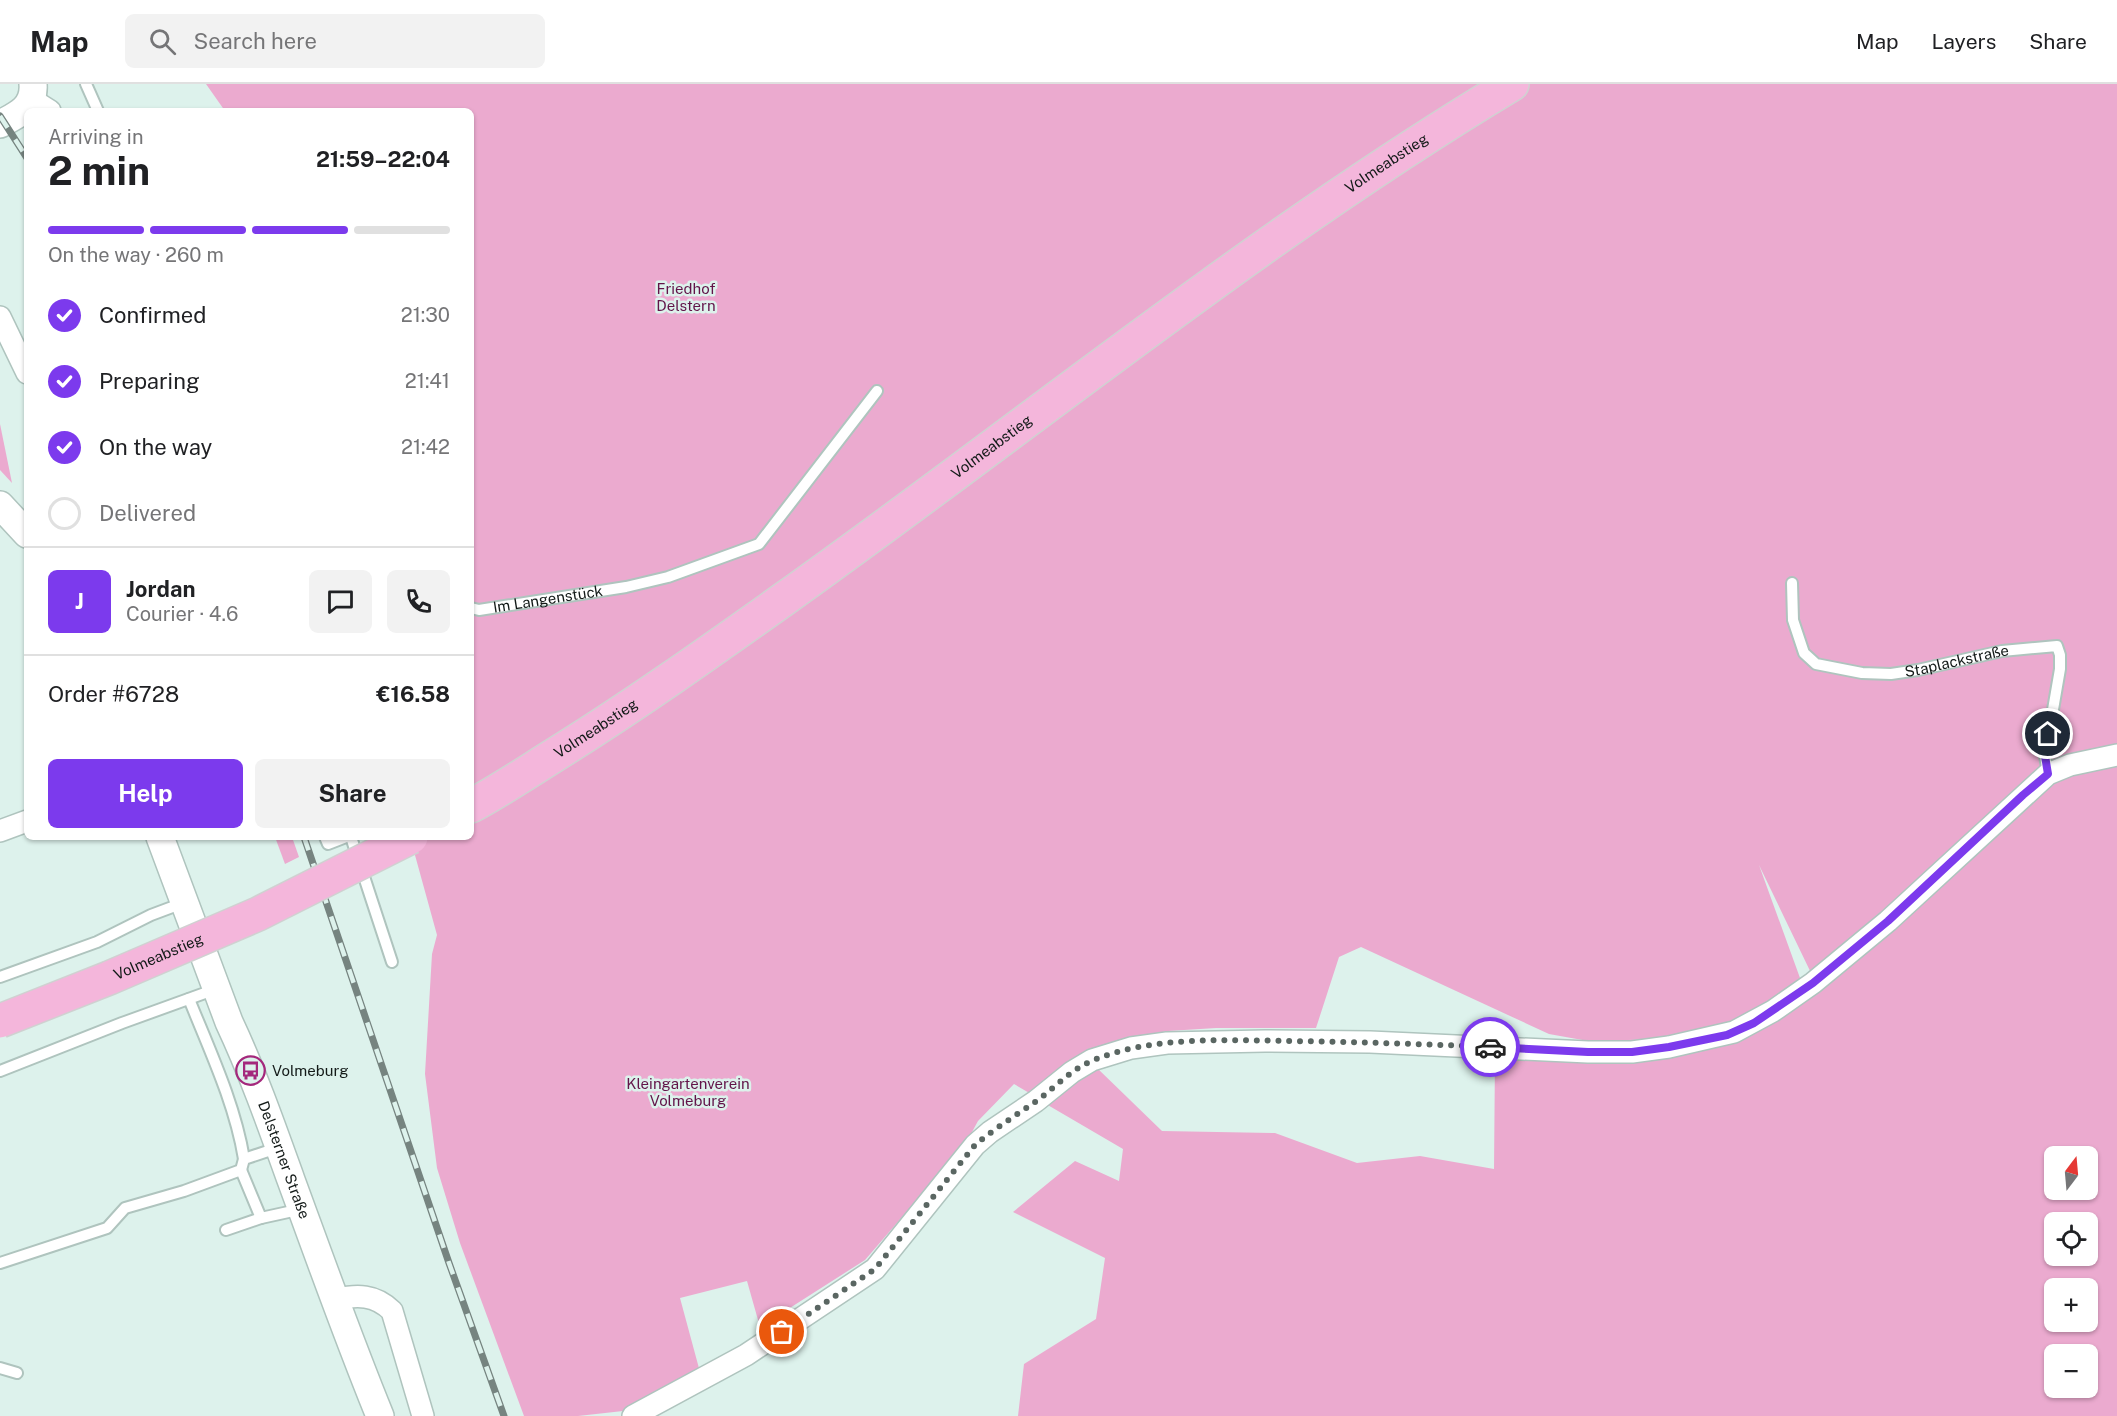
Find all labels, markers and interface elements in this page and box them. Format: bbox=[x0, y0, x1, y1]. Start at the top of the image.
search box bbox=[125, 14, 545, 68]
text: Map bbox=[30, 25, 89, 58]
icon: search bbox=[146, 25, 179, 58]
text: Search here bbox=[194, 28, 317, 54]
text: Map bbox=[1856, 29, 1899, 54]
text: Layers bbox=[1932, 29, 1996, 54]
text: Share bbox=[2029, 29, 2087, 54]
text: Arriving in bbox=[48, 125, 143, 149]
street label: Volmeabstieg bbox=[1342, 130, 1431, 197]
text: 21:59–22:04 bbox=[316, 146, 450, 172]
text: 2 min bbox=[48, 148, 150, 194]
text: On the way · 260 m bbox=[48, 243, 224, 267]
park label: Friedhof Delstern bbox=[656, 280, 716, 314]
icon: check bbox=[48, 299, 81, 332]
text: Confirmed bbox=[99, 302, 206, 328]
text: 21:30 bbox=[401, 303, 450, 327]
icon: check bbox=[48, 365, 81, 398]
text: Preparing bbox=[99, 368, 200, 394]
text: 21:41 bbox=[405, 369, 450, 393]
street label: Volmeabstieg bbox=[948, 411, 1035, 482]
icon: check bbox=[48, 431, 81, 464]
text: On the way bbox=[99, 434, 212, 460]
text: 21:42 bbox=[401, 435, 450, 459]
text: Delivered bbox=[99, 500, 196, 526]
button: chat bbox=[309, 570, 372, 633]
button: phone bbox=[387, 570, 450, 633]
text: Jordan bbox=[126, 576, 195, 602]
street label: Im Langenstück bbox=[492, 582, 604, 616]
text: J bbox=[75, 588, 84, 614]
text: Courier · 4.6 bbox=[126, 602, 238, 626]
street label: Staplackstraße bbox=[1903, 641, 2010, 680]
text: Order #6728 bbox=[48, 681, 179, 707]
text: €16.58 bbox=[376, 681, 450, 707]
street label: Volmeabstieg bbox=[551, 695, 640, 761]
pin bbox=[2022, 708, 2073, 759]
icon: home bbox=[2031, 717, 2064, 750]
button: Help bbox=[48, 759, 243, 828]
button: Share bbox=[255, 759, 450, 828]
street label: Volmeabstieg bbox=[111, 930, 206, 983]
courier bbox=[1460, 1017, 1520, 1077]
icon: car bbox=[1474, 1031, 1507, 1064]
bus stop icon: Volmeburg bbox=[235, 1055, 267, 1087]
place label: Volmeburg bbox=[272, 1062, 349, 1079]
park label: Kleingartenverein Volmeburg bbox=[626, 1075, 750, 1109]
street label: Delsterner Straße bbox=[255, 1099, 313, 1221]
north arrow bbox=[2044, 1146, 2098, 1200]
map controls bbox=[2044, 1146, 2098, 1398]
button: locate bbox=[2044, 1212, 2098, 1266]
button: + bbox=[2044, 1278, 2098, 1332]
pin bbox=[756, 1306, 807, 1357]
icon: bag bbox=[765, 1315, 798, 1348]
button: − bbox=[2044, 1344, 2098, 1398]

